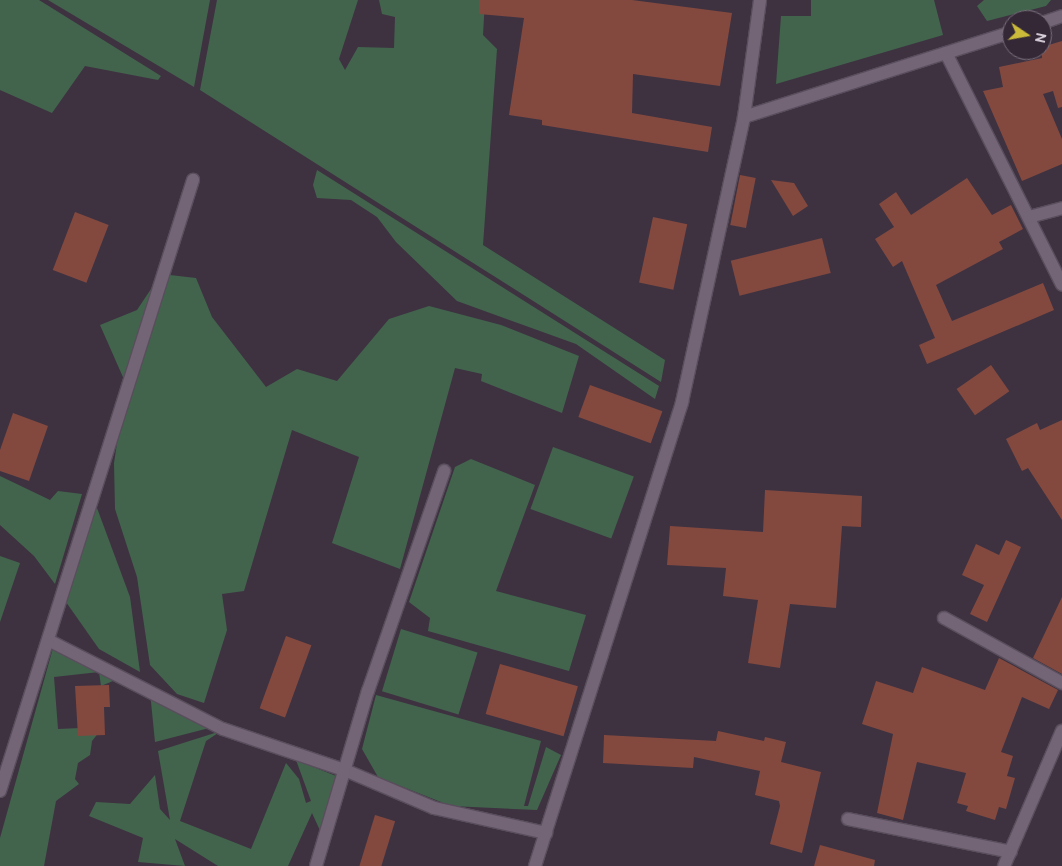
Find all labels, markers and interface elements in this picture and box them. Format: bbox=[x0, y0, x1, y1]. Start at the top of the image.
north arrow bbox=[1002, 10, 1052, 60]
text: N bbox=[1031, 31, 1051, 45]

